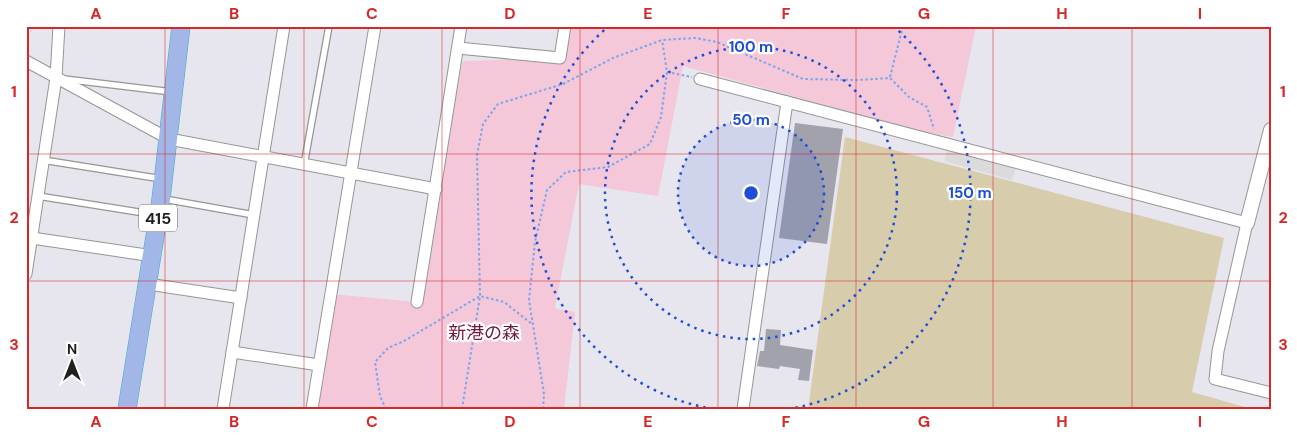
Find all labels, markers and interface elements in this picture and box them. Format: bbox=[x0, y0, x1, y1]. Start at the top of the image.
text: A bbox=[90, 3, 102, 24]
text: B bbox=[229, 3, 239, 24]
text: C bbox=[366, 3, 378, 24]
text: D bbox=[504, 3, 516, 24]
text: E bbox=[643, 3, 653, 24]
text: F bbox=[782, 3, 791, 24]
text: G bbox=[918, 3, 930, 24]
text: H bbox=[1056, 3, 1068, 24]
text: I bbox=[1198, 3, 1202, 24]
text: 100 m bbox=[729, 37, 773, 57]
text: 1 bbox=[11, 81, 17, 102]
text: 1 bbox=[1280, 81, 1286, 102]
text: 50 m bbox=[732, 110, 770, 130]
text: 150 m bbox=[949, 183, 992, 203]
centre of rings bbox=[742, 184, 760, 202]
road number: 415 bbox=[139, 204, 177, 232]
text: 2 bbox=[9, 207, 19, 228]
text: 2 bbox=[1278, 207, 1288, 228]
park label: 新港の森 bbox=[448, 321, 520, 345]
text: 3 bbox=[9, 334, 19, 355]
text: 3 bbox=[1278, 334, 1288, 355]
north arrow bbox=[48, 338, 98, 388]
text: N bbox=[67, 340, 77, 358]
text: A bbox=[90, 411, 102, 432]
text: B bbox=[229, 411, 239, 432]
text: C bbox=[366, 411, 378, 432]
text: D bbox=[504, 411, 516, 432]
text: E bbox=[643, 411, 653, 432]
text: F bbox=[782, 411, 791, 432]
text: G bbox=[918, 411, 930, 432]
text: H bbox=[1056, 411, 1068, 432]
text: I bbox=[1198, 411, 1202, 432]

